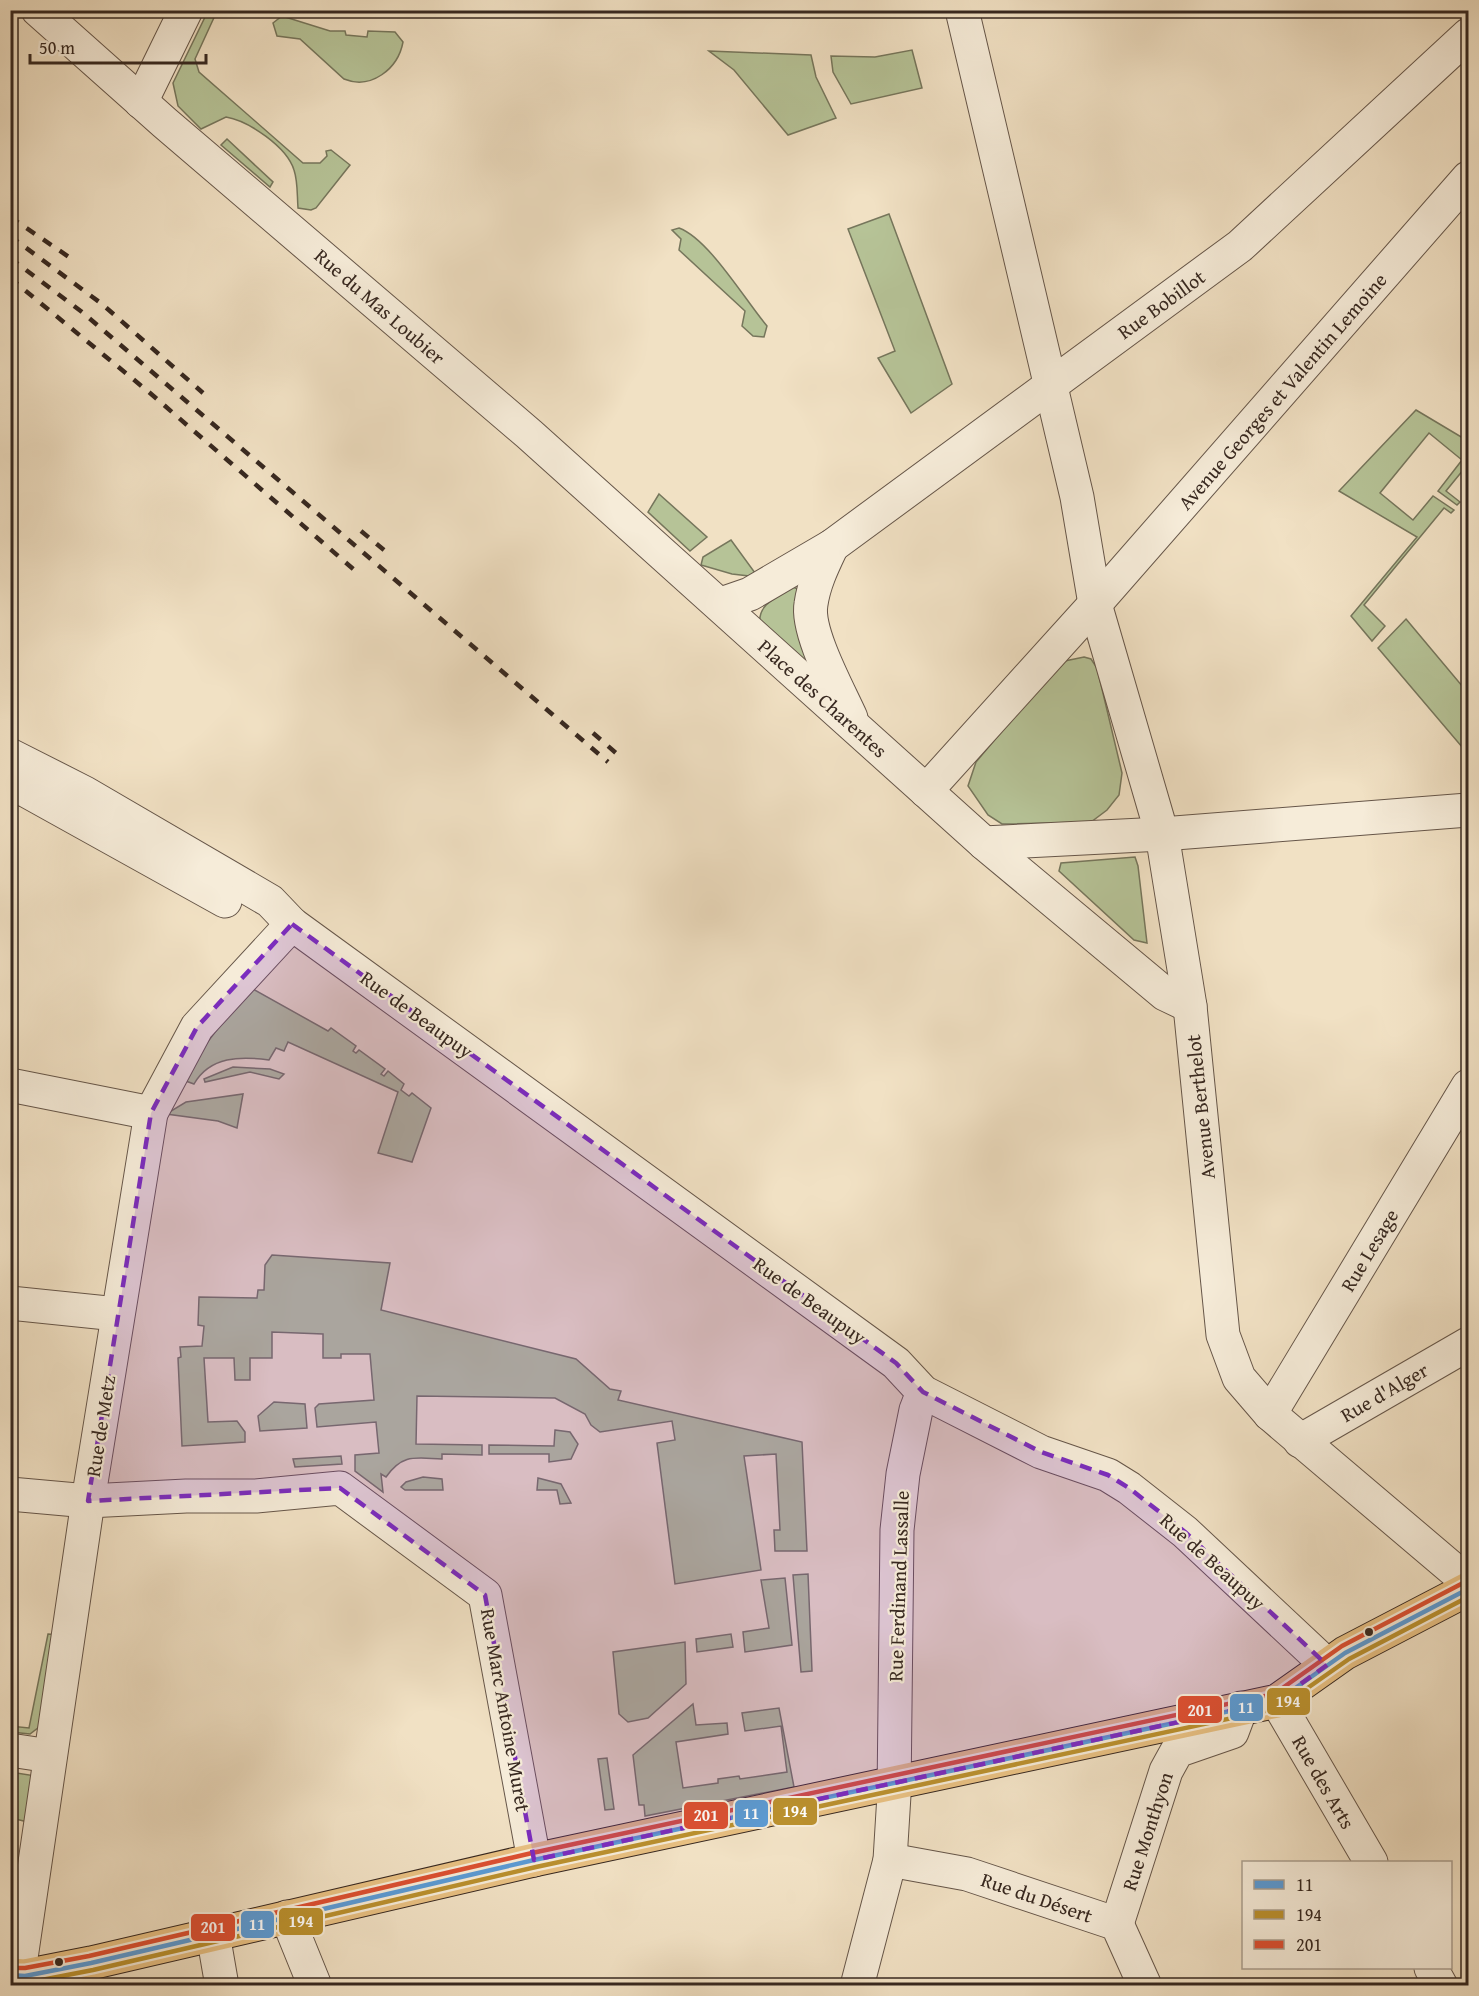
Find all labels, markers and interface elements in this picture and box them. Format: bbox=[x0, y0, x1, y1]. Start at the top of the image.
scale bar bbox=[30, 27, 206, 65]
text: 50 m bbox=[39, 34, 75, 61]
street label: Rue du Mas Loubier bbox=[308, 241, 452, 371]
street label: Rue Bobillot bbox=[1111, 262, 1211, 346]
street label: Avenue Georges et Valentin Lemoine bbox=[1171, 266, 1393, 516]
street label: Place des Charentes bbox=[752, 632, 894, 764]
street label: Rue de Beaupuy bbox=[355, 963, 479, 1065]
street label: Avenue Berthelot bbox=[1178, 1033, 1222, 1181]
street label: Rue Lesage bbox=[1333, 1203, 1405, 1297]
street label: Rue de Beaupuy bbox=[748, 1249, 872, 1351]
street label: Rue d'Alger bbox=[1335, 1355, 1433, 1429]
street label: Rue de Metz bbox=[78, 1373, 122, 1479]
street label: Rue Ferdinand Lassalle bbox=[880, 1490, 916, 1682]
street label: Rue de Beaupuy bbox=[1154, 1506, 1272, 1616]
street label: Rue Marc Antoine Muret bbox=[474, 1606, 538, 1814]
unlabelled marker bbox=[1363, 1626, 1375, 1638]
line badge: 194 bbox=[1266, 1687, 1311, 1716]
text: 194 bbox=[1276, 1689, 1300, 1713]
line badge: 11 bbox=[1229, 1693, 1264, 1722]
line badge: 201 bbox=[1177, 1695, 1223, 1724]
text: 11 bbox=[1238, 1695, 1254, 1719]
text: 201 bbox=[1188, 1698, 1212, 1722]
street label: Rue des Arts bbox=[1285, 1730, 1363, 1834]
street label: Rue Monthyon bbox=[1114, 1768, 1180, 1894]
line badge: 194 bbox=[772, 1797, 818, 1826]
line badge: 11 bbox=[734, 1799, 769, 1828]
text: 194 bbox=[783, 1799, 807, 1823]
line badge: 201 bbox=[683, 1801, 729, 1830]
text: 11 bbox=[743, 1801, 759, 1825]
text: 201 bbox=[694, 1803, 718, 1827]
legend bbox=[1242, 1861, 1452, 1969]
street label: Rue du Désert bbox=[977, 1864, 1097, 1930]
text: 11 bbox=[1296, 1871, 1313, 1898]
text: 194 bbox=[1296, 1901, 1322, 1928]
line badge: 194 bbox=[278, 1907, 324, 1936]
text: 194 bbox=[289, 1909, 313, 1933]
line badge: 11 bbox=[240, 1910, 275, 1939]
text: 11 bbox=[249, 1912, 265, 1936]
line badge: 201 bbox=[190, 1913, 236, 1942]
text: 201 bbox=[201, 1915, 225, 1939]
text: 201 bbox=[1296, 1931, 1322, 1958]
unlabelled marker bbox=[53, 1956, 65, 1968]

